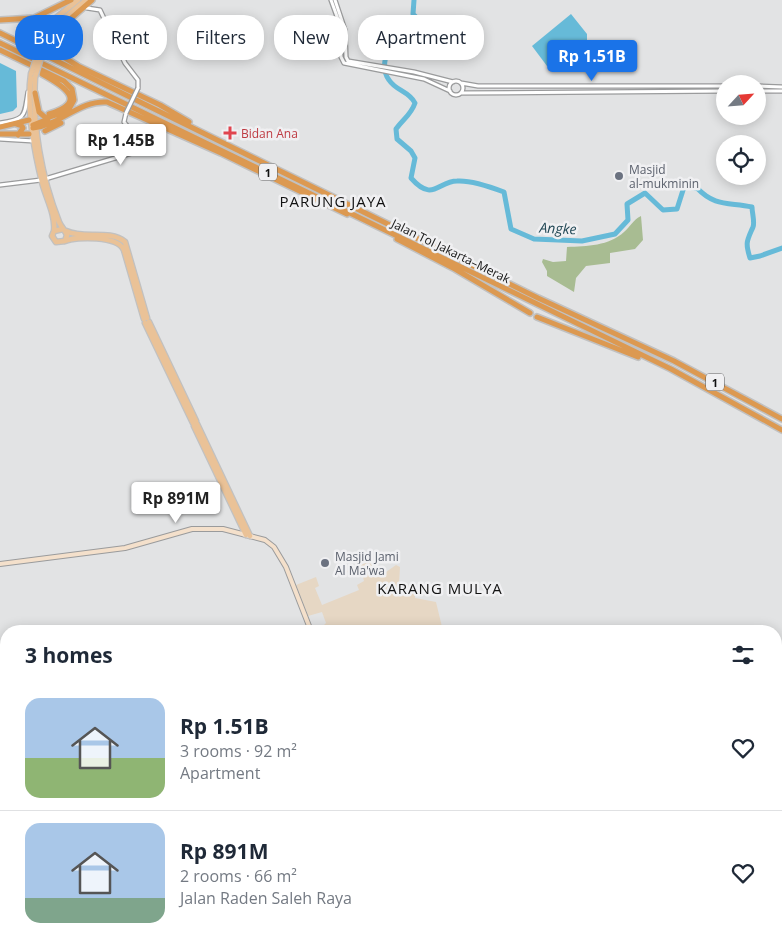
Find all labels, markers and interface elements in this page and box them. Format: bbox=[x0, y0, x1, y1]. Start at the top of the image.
chip: Buy bbox=[15, 15, 83, 60]
chip: Rent bbox=[93, 15, 167, 60]
chip: Filters bbox=[177, 15, 264, 60]
chip: New bbox=[274, 15, 348, 60]
chip: Apartment bbox=[358, 15, 484, 60]
pin: Rp 1.51B bbox=[540, 39, 644, 82]
text: Rp 1.51B bbox=[558, 45, 626, 67]
north arrow bbox=[716, 75, 766, 125]
map controls bbox=[716, 75, 766, 185]
pin: Rp 1.45B bbox=[69, 124, 173, 166]
place label: Bidan Ana bbox=[241, 125, 298, 142]
marker: Bidan Ana bbox=[223, 126, 237, 140]
text: Rp 1.45B bbox=[87, 129, 155, 151]
button: locate bbox=[716, 135, 766, 185]
place label: Masjid al-mukminin bbox=[629, 161, 699, 192]
road number: 1 bbox=[259, 163, 277, 180]
marker: Masjid al-mukminin bbox=[613, 170, 625, 182]
district label: PARUNG JAYA bbox=[279, 191, 387, 211]
street label: Jalan Tol Jakarta–Merak bbox=[388, 214, 514, 287]
water label: Angke bbox=[538, 217, 577, 238]
road number: 1 bbox=[706, 374, 724, 391]
pin: Rp 891M bbox=[130, 482, 222, 524]
text: Rp 891M bbox=[142, 487, 210, 509]
place label: Masjid Jami Al Ma'wa bbox=[335, 548, 399, 579]
marker: Masjid Jami Al Ma'wa bbox=[319, 557, 331, 569]
district label: KARANG MULYA bbox=[377, 578, 503, 598]
text: 3 homes bbox=[25, 641, 113, 669]
icon: filters bbox=[729, 641, 757, 669]
text: Rp 1.51B bbox=[180, 712, 269, 740]
icon: home bbox=[65, 718, 125, 778]
icon: heart bbox=[729, 734, 757, 762]
text: 3 rooms · 92 m² bbox=[180, 740, 297, 762]
text: Apartment bbox=[180, 762, 260, 784]
text: Rp 891M bbox=[180, 837, 268, 865]
icon: home bbox=[65, 843, 125, 903]
icon: heart bbox=[729, 859, 757, 887]
text: 2 rooms · 66 m² bbox=[180, 865, 297, 887]
text: Jalan Raden Saleh Raya bbox=[180, 887, 352, 909]

